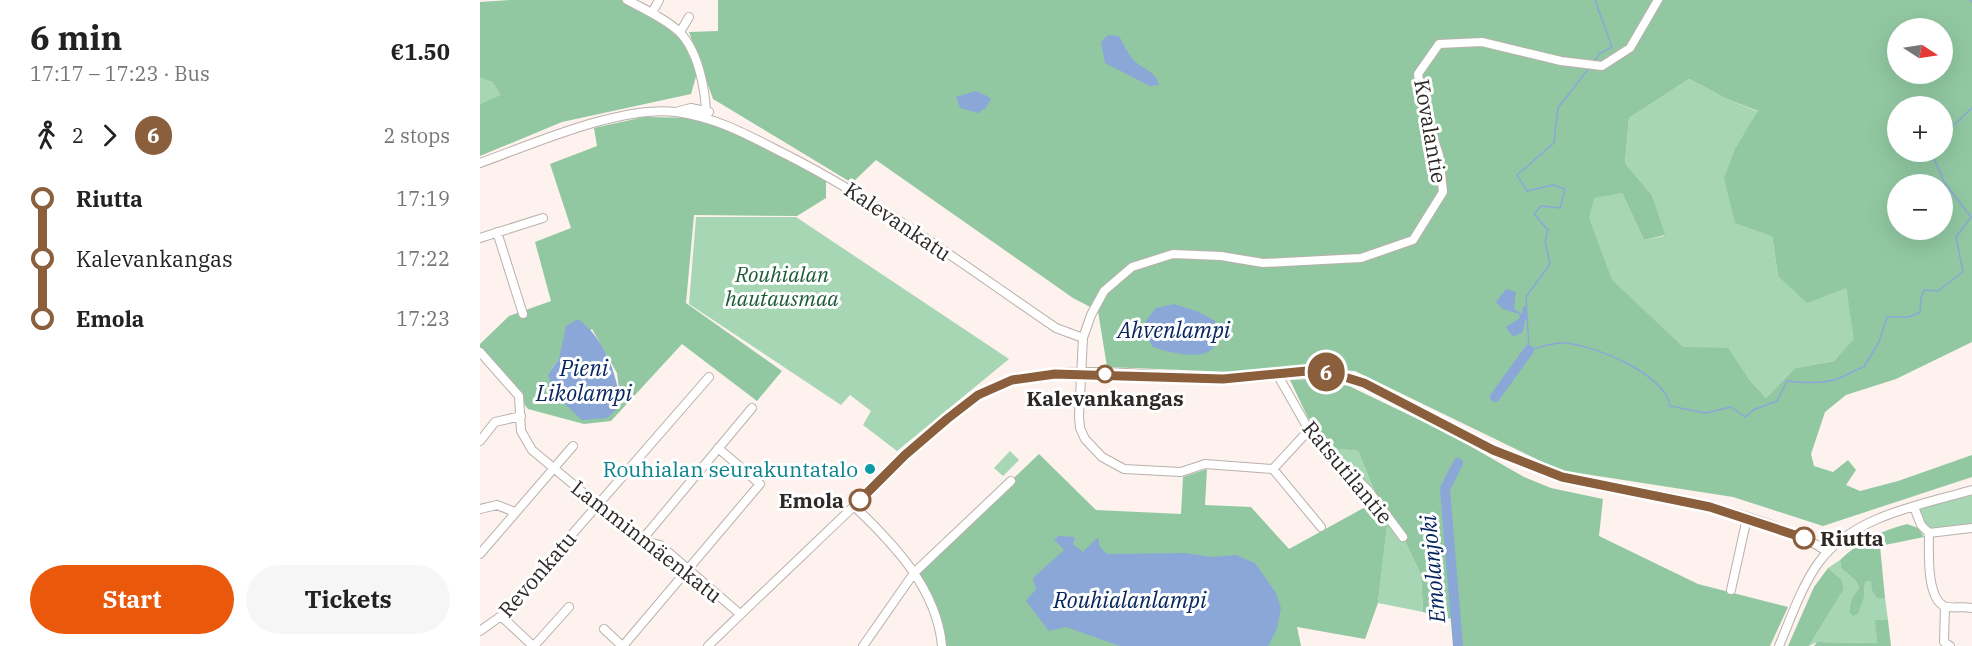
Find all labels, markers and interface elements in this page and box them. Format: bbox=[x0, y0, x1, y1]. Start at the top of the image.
text: 6 min bbox=[30, 16, 122, 59]
north arrow bbox=[1887, 18, 1953, 84]
map controls bbox=[1887, 18, 1953, 240]
text: €1.50 bbox=[391, 37, 450, 66]
text: 17:17 – 17:23 · Bus bbox=[30, 60, 210, 87]
street label: Kovalantie bbox=[1408, 77, 1454, 185]
button: + bbox=[1887, 96, 1953, 162]
icon: walk bbox=[30, 119, 63, 152]
icon: forward bbox=[93, 119, 126, 152]
text: 6 bbox=[147, 121, 160, 149]
text: 2 bbox=[72, 122, 84, 149]
text: 2 stops bbox=[383, 122, 450, 149]
button: − bbox=[1887, 174, 1953, 240]
street label: Kalevankatu bbox=[839, 175, 957, 267]
text: Riutta bbox=[76, 184, 143, 213]
text: 17:19 bbox=[396, 185, 450, 212]
text: Kalevankangas bbox=[76, 244, 233, 273]
text: 17:22 bbox=[396, 245, 450, 272]
park label: Rouhialan hautausmaa bbox=[725, 260, 839, 312]
text: Emola bbox=[76, 304, 144, 333]
text: 17:23 bbox=[396, 305, 450, 332]
water label: Ahvenlampi bbox=[1116, 315, 1231, 344]
line badge: 6 bbox=[1306, 352, 1346, 392]
water label: Pieni Likolampi bbox=[535, 353, 633, 407]
text: 6 bbox=[1320, 358, 1332, 386]
marker: Kalevankangas bbox=[1096, 365, 1114, 383]
place label: Kalevankangas bbox=[1026, 384, 1184, 412]
street label: Ratsutilantie bbox=[1297, 415, 1399, 529]
place label: Rouhialan seurakuntatalo bbox=[603, 455, 858, 483]
marker: Rouhialan seurakuntatalo bbox=[863, 462, 877, 476]
street label: Lamminmäenkatu bbox=[566, 473, 728, 609]
place label: Emola bbox=[779, 486, 844, 514]
marker: Emola bbox=[849, 489, 871, 511]
water label: Emolanjoki bbox=[1413, 513, 1451, 625]
place label: Riutta bbox=[1820, 524, 1884, 552]
street label: Revonkatu bbox=[492, 525, 582, 623]
marker: Riutta bbox=[1793, 527, 1815, 549]
button: Start bbox=[30, 565, 234, 634]
button: Tickets bbox=[246, 565, 450, 634]
water label: Rouhialanlampi bbox=[1052, 585, 1207, 614]

